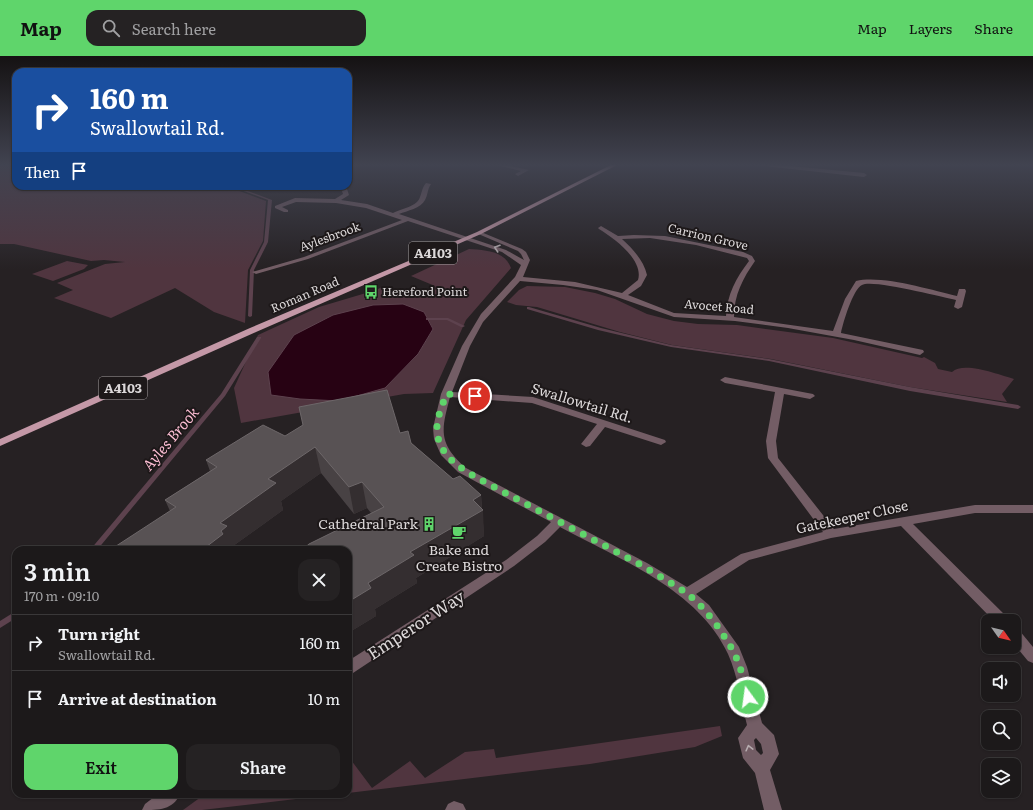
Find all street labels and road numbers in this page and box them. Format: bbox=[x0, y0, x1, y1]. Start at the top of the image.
street label: Aylesbrook bbox=[297, 217, 363, 255]
street label: Carrion Grove bbox=[666, 218, 750, 254]
road number: A4103 bbox=[409, 242, 457, 264]
street label: Roman Road bbox=[268, 271, 342, 317]
street label: Avocet Road bbox=[683, 294, 755, 318]
road number: A4103 bbox=[99, 377, 147, 399]
street label: Swallowtail Rd. bbox=[529, 377, 636, 427]
street label: Gatekeeper Close bbox=[794, 494, 910, 538]
street label: Emperor Way bbox=[362, 583, 469, 665]

